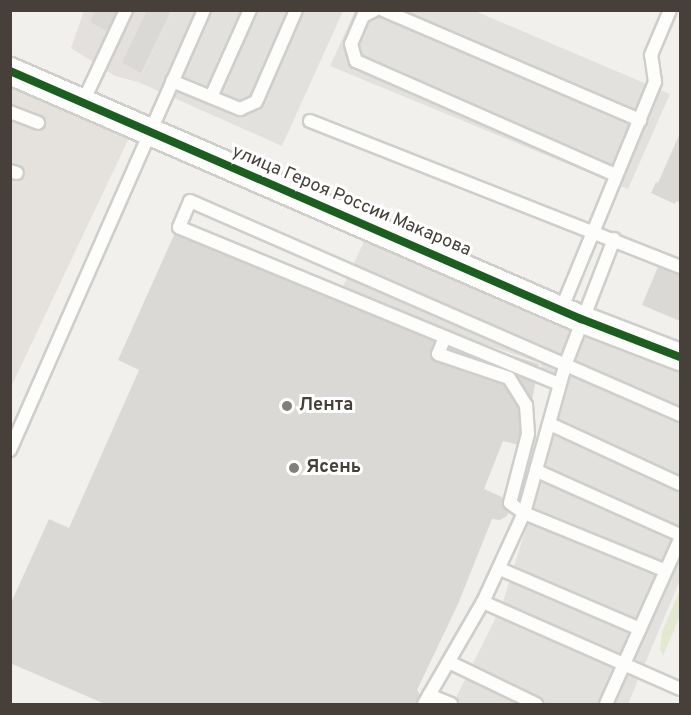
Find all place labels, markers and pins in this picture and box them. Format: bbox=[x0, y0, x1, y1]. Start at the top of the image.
place label: Лента bbox=[299, 395, 353, 417]
marker: Лента bbox=[280, 399, 294, 413]
place label: Ясень bbox=[306, 457, 361, 479]
marker: Ясень bbox=[287, 461, 301, 475]

